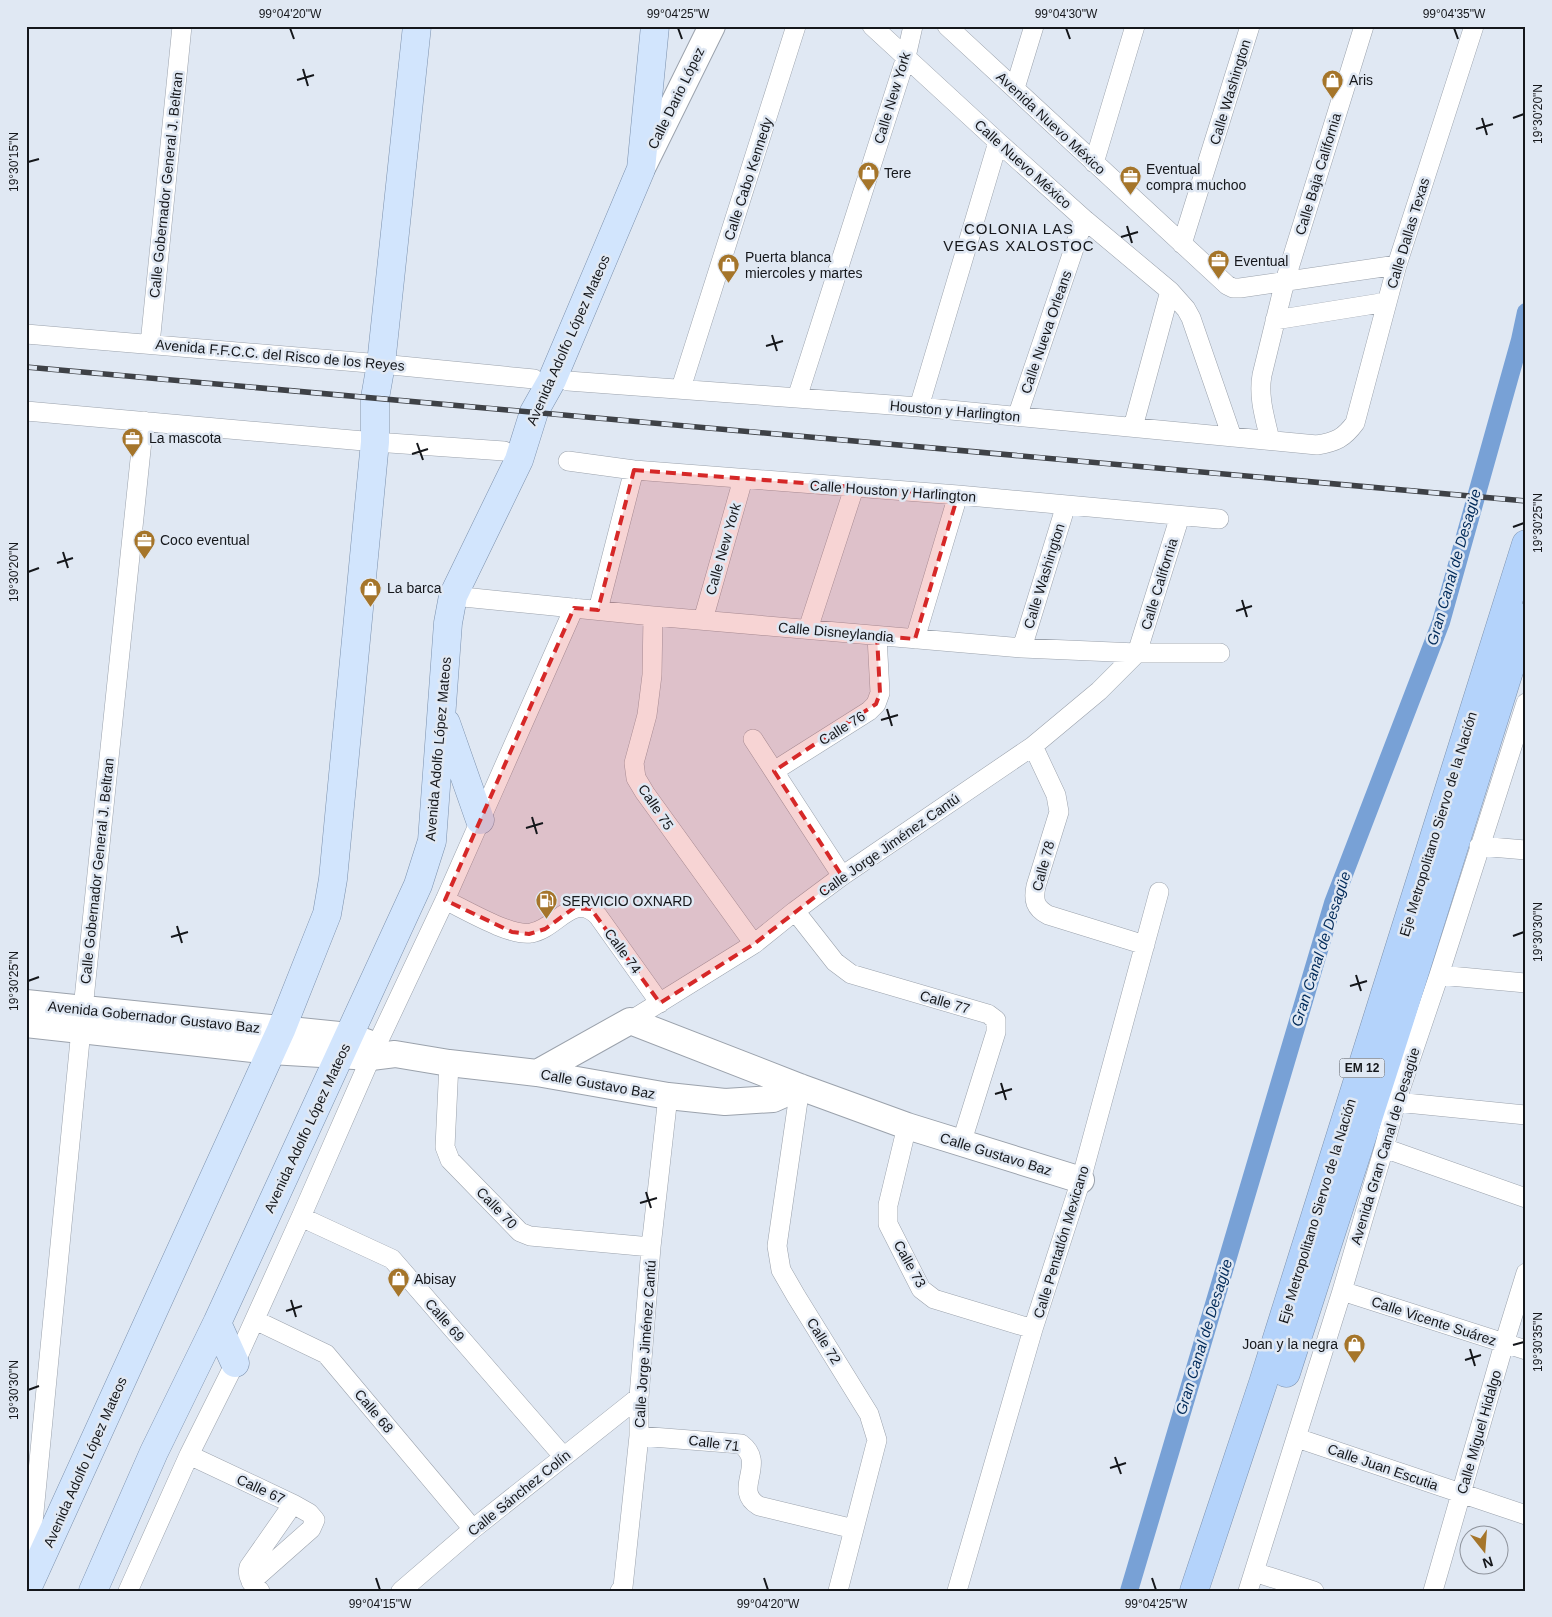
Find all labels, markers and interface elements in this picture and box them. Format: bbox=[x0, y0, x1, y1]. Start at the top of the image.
text: 99°04'20"W bbox=[259, 7, 322, 21]
text: 99°04'25"W bbox=[647, 7, 710, 21]
text: 99°04'30"W bbox=[1035, 7, 1098, 21]
text: 99°04'35"W bbox=[1423, 7, 1486, 21]
street label: Calle Washington bbox=[1206, 37, 1254, 147]
street label: Calle Dario López bbox=[644, 44, 708, 152]
street label: Calle New York bbox=[870, 49, 914, 146]
street label: Avenida Nuevo México bbox=[993, 68, 1109, 178]
shop icon: Aris bbox=[1321, 68, 1345, 99]
street label: Calle Gobernador General J. Beltran bbox=[146, 71, 186, 299]
place label: Aris bbox=[1349, 72, 1373, 88]
text: 19°30'20"N bbox=[1531, 84, 1545, 144]
street label: Calle Baja California bbox=[1292, 111, 1344, 237]
street label: Calle Cabo Kennedy bbox=[721, 115, 775, 243]
street label: Calle Nuevo México bbox=[971, 116, 1075, 212]
text: 19°30'15"N bbox=[7, 132, 21, 192]
shop icon: Tere bbox=[856, 161, 880, 192]
place label: Eventual compra muchoo bbox=[1146, 161, 1247, 193]
place label: Tere bbox=[884, 165, 911, 181]
office icon: Eventual compra muchoo bbox=[1118, 165, 1142, 196]
street label: Calle Dallas Texas bbox=[1384, 176, 1432, 290]
district label: COLONIA LAS VEGAS XALOSTOC bbox=[943, 220, 1095, 254]
place label: Puerta blanca miercoles y martes bbox=[745, 249, 862, 281]
office icon: Eventual bbox=[1206, 249, 1230, 280]
street label: Avenida Adolfo López Mateos bbox=[523, 252, 613, 428]
shop icon: Puerta blanca miercoles y martes bbox=[717, 253, 741, 284]
place label: Eventual bbox=[1234, 253, 1288, 269]
street label: Calle Nueva Orleans bbox=[1017, 268, 1075, 396]
street label: Avenida F.F.C.C. del Risco de los Reyes bbox=[155, 336, 405, 374]
street label: Houston y Harlington bbox=[889, 397, 1021, 425]
office icon: La mascota bbox=[121, 426, 145, 457]
place label: La mascota bbox=[149, 430, 222, 446]
street label: Calle Houston y Harlington bbox=[809, 477, 977, 505]
water label: Gran Canal de Desagüe bbox=[1423, 487, 1484, 647]
text: 19°30'25"N bbox=[1531, 493, 1545, 553]
street label: Calle New York bbox=[702, 500, 744, 597]
street label: Calle Washington bbox=[1020, 521, 1068, 631]
office icon: Coco eventual bbox=[132, 528, 156, 559]
place label: Coco eventual bbox=[160, 532, 250, 548]
street label: Calle California bbox=[1137, 536, 1181, 632]
text: 19°30'20"N bbox=[7, 542, 21, 602]
shop icon: La barca bbox=[359, 576, 383, 607]
place label: La barca bbox=[387, 580, 442, 596]
street label: Calle Disneylandia bbox=[778, 619, 895, 645]
street label: Avenida Adolfo López Mateos bbox=[422, 656, 454, 842]
street label: Calle 76 bbox=[816, 707, 868, 748]
street label: Eje Metropolitano Siervo de la Nación bbox=[1396, 710, 1480, 938]
street label: Calle Gobernador General J. Beltran bbox=[77, 757, 117, 985]
street label: Calle 75 bbox=[635, 781, 677, 833]
street label: Calle Jorge Jiménez Cantú bbox=[816, 790, 962, 900]
street label: Calle 78 bbox=[1029, 839, 1057, 893]
water label: Gran Canal de Desagüe bbox=[1287, 869, 1354, 1028]
fuel station icon: SERVICIO OXNARD bbox=[534, 889, 558, 920]
place label: SERVICIO OXNARD bbox=[562, 893, 692, 909]
text: 19°30'30"N bbox=[1531, 902, 1545, 962]
street label: Calle 74 bbox=[601, 926, 645, 977]
text: 19°30'25"N bbox=[7, 951, 21, 1011]
street label: Calle 77 bbox=[918, 987, 972, 1017]
street label: Avenida Gobernador Gustavo Baz bbox=[47, 998, 261, 1036]
street label: Avenida Adolfo López Mateos bbox=[261, 1041, 353, 1215]
street label: Avenida Gran Canal de Desagüe bbox=[1347, 1045, 1423, 1246]
road number: EM 12 bbox=[1340, 1058, 1384, 1078]
street label: Calle Gustavo Baz bbox=[540, 1066, 656, 1102]
street label: Eje Metropolitano Siervo de la Nación bbox=[1275, 1097, 1359, 1325]
street label: Calle Gustavo Baz bbox=[938, 1129, 1054, 1179]
street label: Calle Pentatlón Mexicano bbox=[1030, 1164, 1092, 1320]
street label: Calle 70 bbox=[473, 1184, 521, 1232]
street label: Calle 73 bbox=[891, 1238, 930, 1291]
water label: Gran Canal de Desagüe bbox=[1172, 1257, 1235, 1417]
street label: Calle Jorge Jiménez Cantú bbox=[631, 1260, 659, 1428]
shop icon: Abisay bbox=[386, 1267, 410, 1298]
place label: Abisay bbox=[414, 1271, 456, 1287]
street label: Calle Vicente Suárez bbox=[1369, 1293, 1499, 1349]
street label: Calle 69 bbox=[422, 1295, 468, 1345]
text: 19°30'35"N bbox=[1531, 1312, 1545, 1372]
street label: Calle 72 bbox=[804, 1315, 845, 1367]
shop icon: Joan y la negra bbox=[1342, 1332, 1366, 1363]
place label: Joan y la negra bbox=[1242, 1336, 1338, 1352]
text: 19°30'30"N bbox=[7, 1360, 21, 1420]
street label: Calle Miguel Hidalgo bbox=[1454, 1368, 1504, 1496]
street label: Avenida Adolfo López Mateos bbox=[40, 1374, 130, 1550]
street label: Calle 68 bbox=[351, 1386, 397, 1436]
street label: Calle 71 bbox=[688, 1432, 741, 1454]
street label: Calle Juan Escutia bbox=[1326, 1441, 1441, 1494]
street label: Calle Sánchez Colín bbox=[465, 1447, 573, 1539]
street label: Calle 67 bbox=[234, 1471, 288, 1507]
north arrow bbox=[1460, 1524, 1510, 1574]
text: N bbox=[1481, 1553, 1495, 1572]
text: 99°04'15"W bbox=[349, 1597, 412, 1611]
text: 99°04'20"W bbox=[737, 1597, 800, 1611]
text: 99°04'25"W bbox=[1125, 1597, 1188, 1611]

